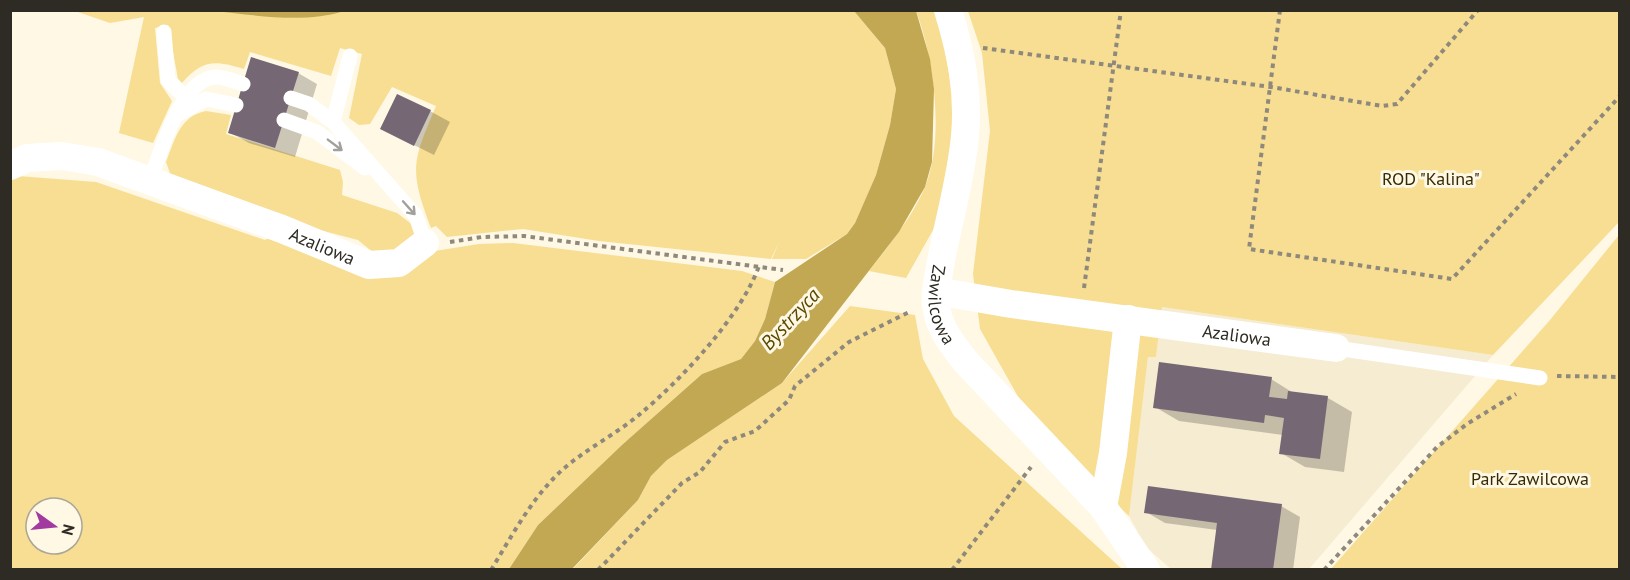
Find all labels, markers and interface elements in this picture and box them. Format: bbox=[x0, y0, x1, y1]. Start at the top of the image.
one-way arrow bbox=[327, 139, 343, 152]
park label: ROD "Kalina" bbox=[1382, 167, 1480, 190]
one-way arrow bbox=[402, 200, 416, 215]
street label: Azaliowa bbox=[286, 222, 359, 270]
street label: Zawilcowa bbox=[924, 263, 961, 349]
water label: Bystrzyca bbox=[755, 282, 825, 355]
street label: Azaliowa bbox=[1201, 319, 1272, 351]
park label: Park Zawilcowa bbox=[1471, 467, 1589, 490]
north arrow bbox=[24, 496, 84, 556]
text: N bbox=[57, 522, 80, 538]

